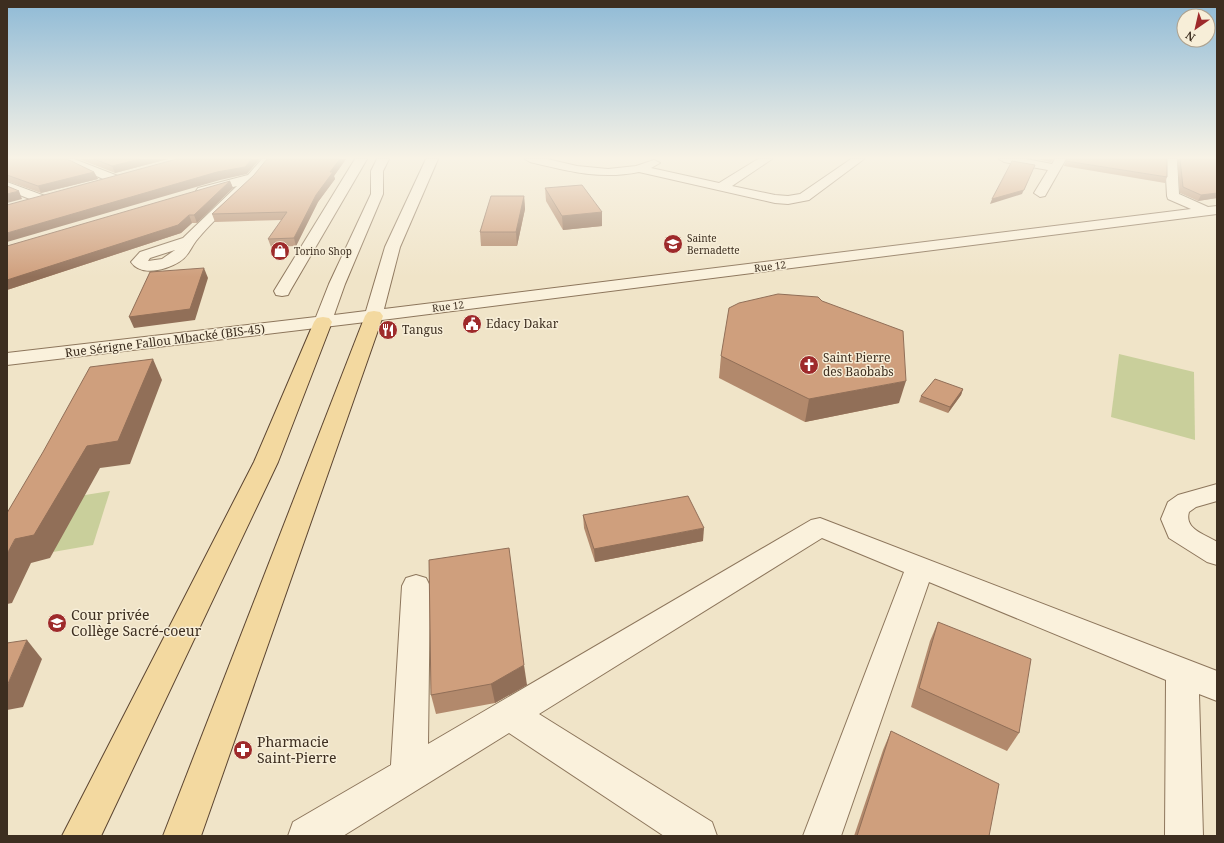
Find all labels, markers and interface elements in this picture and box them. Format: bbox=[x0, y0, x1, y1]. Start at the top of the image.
north arrow bbox=[1176, 8, 1216, 48]
text: N bbox=[1182, 28, 1198, 45]
place label: Sainte Bernadette bbox=[687, 231, 740, 257]
school or university icon: Sainte Bernadette bbox=[662, 233, 684, 255]
shop icon: Torino Shop bbox=[269, 240, 291, 262]
place label: Torino Shop bbox=[294, 244, 352, 258]
street label: Rue 12 bbox=[753, 257, 787, 275]
street label: Rue 12 bbox=[431, 297, 465, 315]
public building icon: Edacy Dakar bbox=[461, 313, 483, 335]
place label: Edacy Dakar bbox=[486, 315, 559, 332]
restaurant icon: Tangus bbox=[377, 319, 399, 341]
street label: Rue Sérigne Fallou Mbacké (BIS-45) bbox=[64, 320, 266, 361]
place label: Tangus bbox=[402, 321, 443, 338]
place label: Saint Pierre des Baobabs bbox=[823, 349, 894, 380]
church icon: Saint Pierre des Baobabs bbox=[798, 354, 820, 376]
place label: Cour privée Collège Sacré-coeur bbox=[71, 605, 202, 640]
school or university icon: Cour privée Collège Sacré-coeur bbox=[46, 612, 68, 634]
place label: Pharmacie Saint-Pierre bbox=[257, 732, 336, 767]
pharmacy icon: Pharmacie Saint-Pierre bbox=[232, 739, 254, 761]

